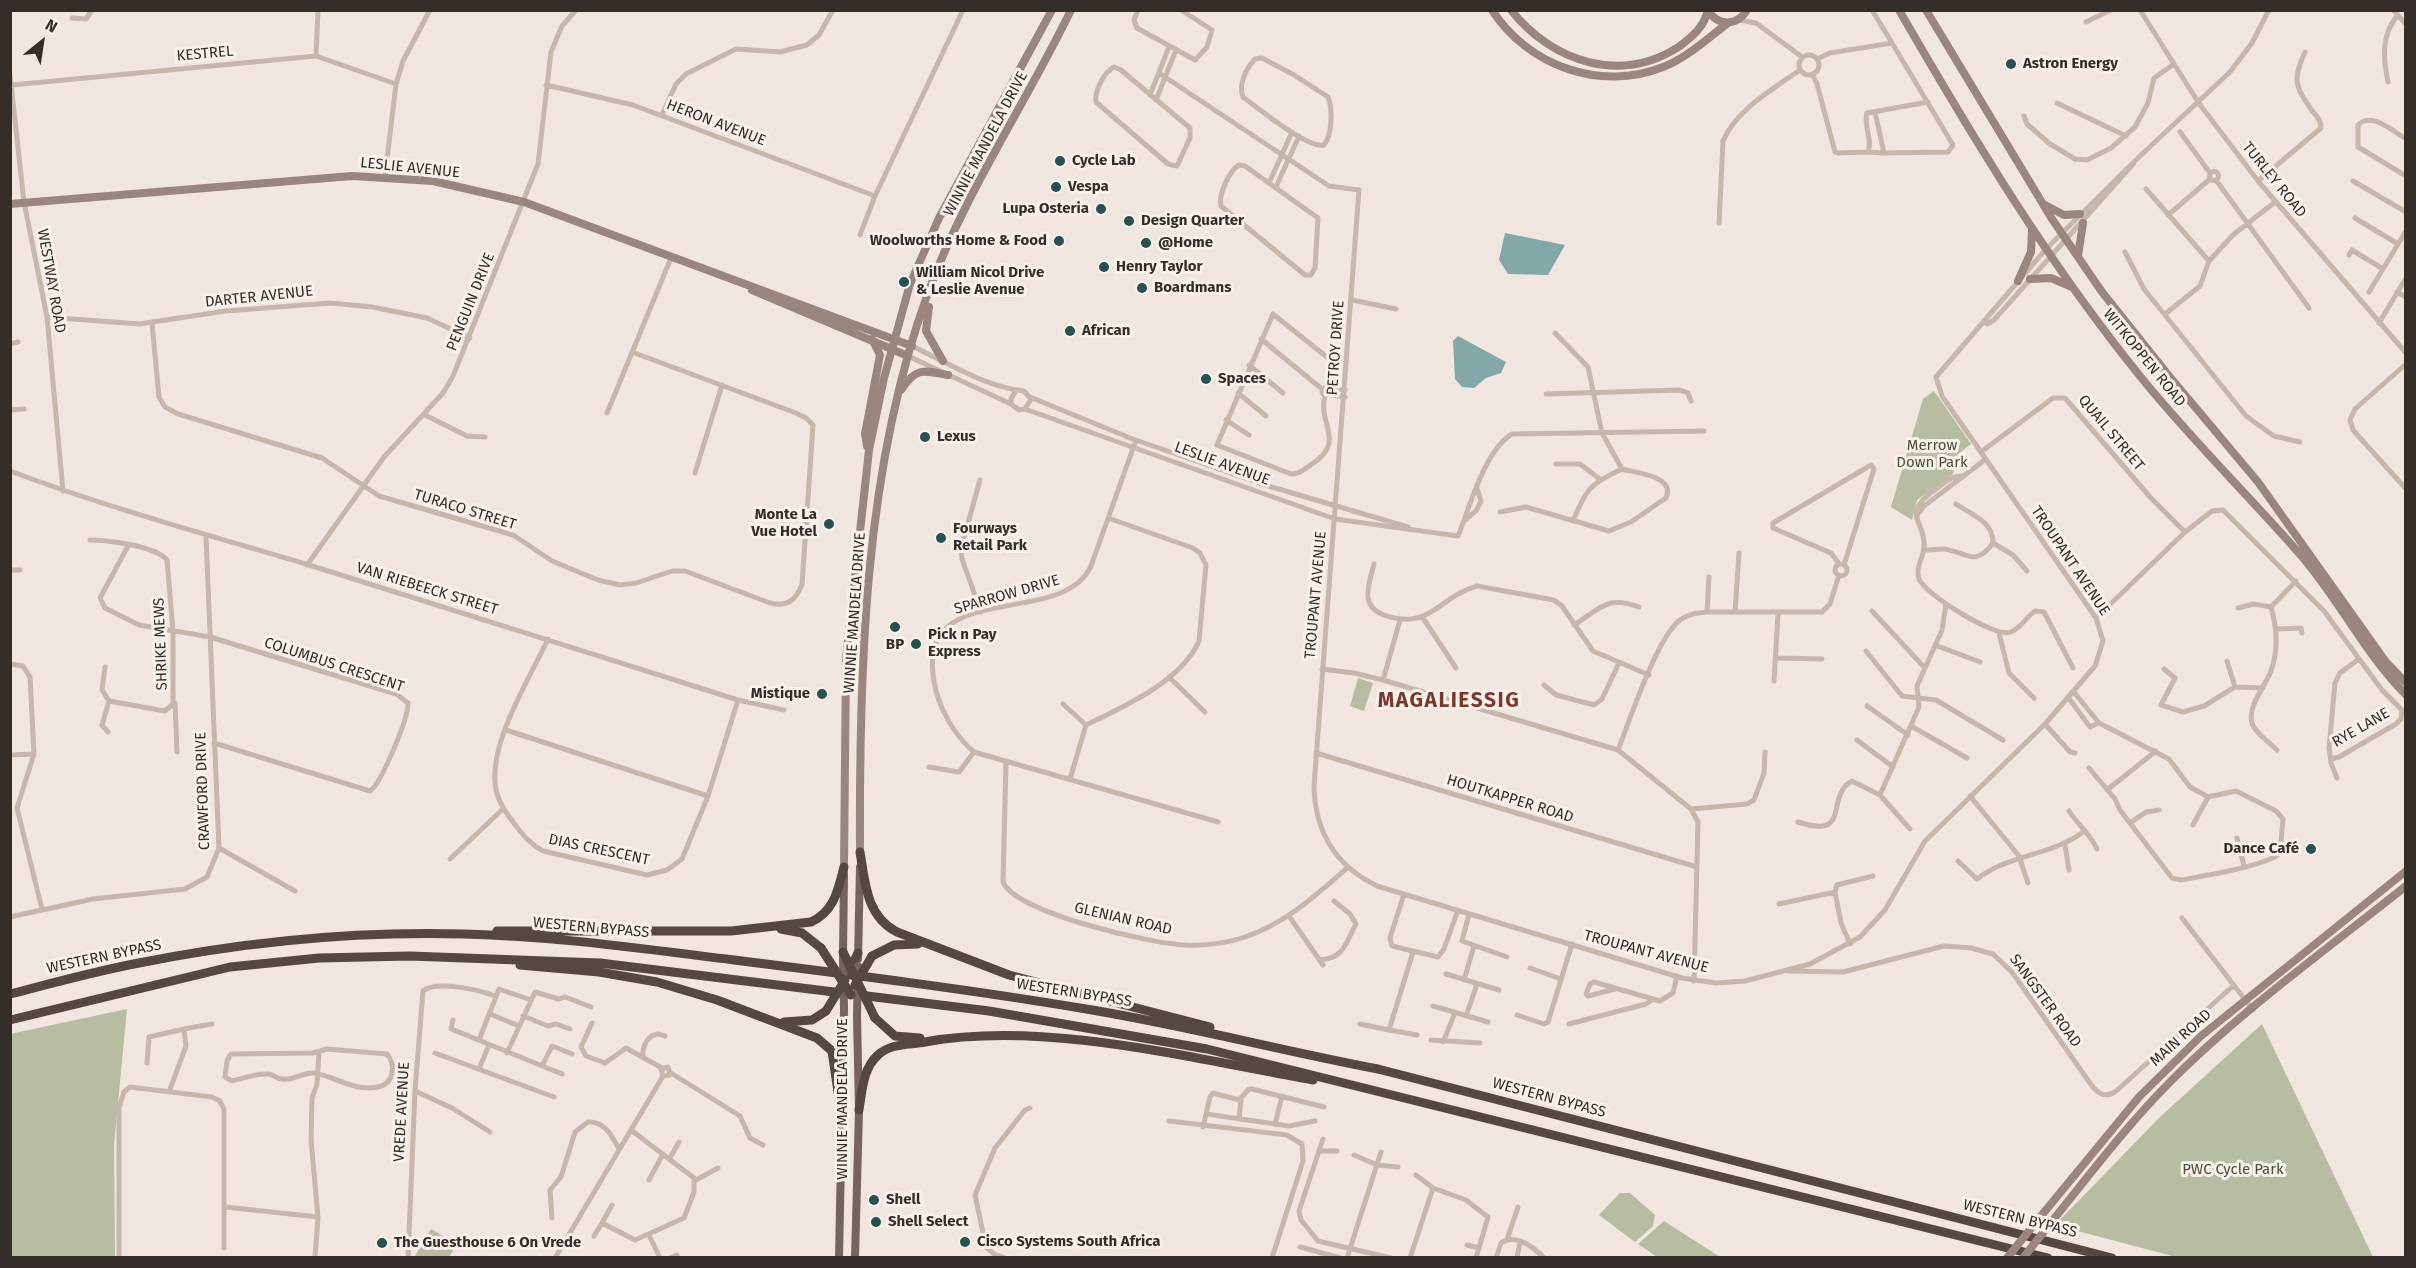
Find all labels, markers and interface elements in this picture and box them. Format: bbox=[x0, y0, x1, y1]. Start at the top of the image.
north arrow bbox=[12, 12, 72, 72]
text: N bbox=[42, 15, 61, 37]
street label: KESTREL bbox=[176, 43, 234, 65]
place label: Astron Energy bbox=[2023, 55, 2118, 73]
marker: Astron Energy bbox=[2004, 57, 2018, 71]
street label: WINNIE MANDELA DRIVE bbox=[940, 68, 1032, 220]
street label: HERON AVENUE bbox=[664, 96, 768, 150]
street label: TURLEY ROAD bbox=[2238, 139, 2310, 221]
place label: Cycle Lab bbox=[1072, 152, 1136, 170]
street label: LESLIE AVENUE bbox=[359, 154, 461, 182]
marker: Cycle Lab bbox=[1053, 154, 1067, 168]
place label: Vespa bbox=[1068, 178, 1109, 196]
marker: Vespa bbox=[1049, 180, 1063, 194]
place label: Lupa Osteria bbox=[1002, 200, 1089, 218]
marker: Lupa Osteria bbox=[1094, 202, 1108, 216]
place label: Design Quarter bbox=[1141, 212, 1244, 230]
marker: Design Quarter bbox=[1122, 214, 1136, 228]
street label: WESTWAY ROAD bbox=[33, 227, 69, 335]
place label: Woolworths Home & Food bbox=[870, 232, 1047, 250]
marker: Woolworths Home & Food bbox=[1052, 234, 1066, 248]
place label: @Home bbox=[1158, 234, 1213, 252]
marker: @Home bbox=[1139, 236, 1153, 250]
street label: PENGUIN DRIVE bbox=[443, 250, 499, 354]
place label: Henry Taylor bbox=[1116, 258, 1203, 276]
marker: Henry Taylor bbox=[1097, 260, 1111, 274]
place label: William Nicol Drive & Leslie Avenue bbox=[916, 264, 1044, 299]
marker: William Nicol Drive & Leslie Avenue bbox=[897, 275, 911, 289]
place label: Boardmans bbox=[1154, 279, 1231, 297]
marker: Boardmans bbox=[1135, 281, 1149, 295]
street label: DARTER AVENUE bbox=[204, 282, 314, 312]
street label: PETROY DRIVE bbox=[1324, 300, 1348, 396]
street label: WITKOPPEN ROAD bbox=[2099, 305, 2189, 411]
place label: African bbox=[1082, 322, 1130, 340]
marker: African bbox=[1063, 324, 1077, 338]
place label: Spaces bbox=[1218, 370, 1266, 388]
marker: Spaces bbox=[1199, 372, 1213, 386]
street label: QUAIL STREET bbox=[2074, 392, 2148, 474]
place label: Lexus bbox=[937, 428, 976, 446]
marker: Lexus bbox=[918, 430, 932, 444]
park label: Merrow Down Park bbox=[1896, 437, 1968, 472]
street label: LESLIE AVENUE bbox=[1172, 438, 1272, 490]
street label: TURACO STREET bbox=[412, 486, 518, 534]
street label: TROUPANT AVENUE bbox=[2027, 503, 2113, 619]
place label: Monte La Vue Hotel bbox=[751, 506, 817, 541]
marker: Monte La Vue Hotel bbox=[822, 517, 836, 531]
place label: Fourways Retail Park bbox=[953, 520, 1027, 555]
street label: TROUPANT AVENUE bbox=[1301, 530, 1331, 660]
marker: Fourways Retail Park bbox=[934, 531, 948, 545]
street label: WINNIE MANDELA DRIVE bbox=[840, 532, 870, 694]
street label: VAN RIEBEECK STREET bbox=[354, 559, 500, 619]
street label: SPARROW DRIVE bbox=[952, 571, 1062, 619]
street label: SHRIKE MEWS bbox=[150, 597, 172, 691]
marker: BP bbox=[888, 620, 902, 634]
place label: Pick n Pay Express bbox=[928, 626, 996, 661]
street label: COLUMBUS CRESCENT bbox=[262, 634, 406, 696]
place label: BP bbox=[886, 636, 904, 654]
marker: Pick n Pay Express bbox=[909, 637, 923, 651]
place label: Mistique bbox=[751, 685, 810, 703]
marker: Mistique bbox=[815, 687, 829, 701]
district label: MAGALIESSIG bbox=[1378, 688, 1520, 714]
street label: RYE LANE bbox=[2329, 704, 2393, 752]
street label: CRAWFORD DRIVE bbox=[192, 732, 214, 850]
street label: HOUTKAPPER ROAD bbox=[1444, 771, 1576, 827]
street label: DIAS CRESCENT bbox=[547, 831, 651, 869]
place label: Dance Café bbox=[2224, 840, 2299, 858]
marker: Dance Café bbox=[2304, 842, 2318, 856]
street label: GLENIAN ROAD bbox=[1072, 899, 1174, 939]
street label: WESTERN BYPASS bbox=[532, 914, 650, 942]
street label: TROUPANT AVENUE bbox=[1582, 927, 1710, 977]
street label: WESTERN BYPASS bbox=[45, 936, 163, 978]
street label: SANGSTER ROAD bbox=[2005, 951, 2085, 1051]
street label: WESTERN BYPASS bbox=[1015, 975, 1133, 1011]
street label: MAIN ROAD bbox=[2147, 1006, 2215, 1070]
street label: WINNIE MANDELA DRIVE bbox=[834, 1018, 852, 1180]
street label: VREDE AVENUE bbox=[390, 1062, 414, 1162]
street label: WESTERN BYPASS bbox=[1490, 1074, 1608, 1122]
park label: PWC Cycle Park bbox=[2182, 1161, 2284, 1179]
place label: Shell bbox=[886, 1191, 920, 1209]
marker: Shell bbox=[867, 1193, 881, 1207]
street label: WESTERN BYPASS bbox=[1961, 1196, 2079, 1242]
place label: Shell Select bbox=[888, 1213, 968, 1231]
marker: Shell Select bbox=[869, 1215, 883, 1229]
place label: Cisco Systems South Africa bbox=[977, 1233, 1160, 1251]
place label: The Guesthouse 6 On Vrede bbox=[394, 1234, 581, 1252]
marker: Cisco Systems South Africa bbox=[958, 1235, 972, 1249]
marker: The Guesthouse 6 On Vrede bbox=[375, 1236, 389, 1250]

